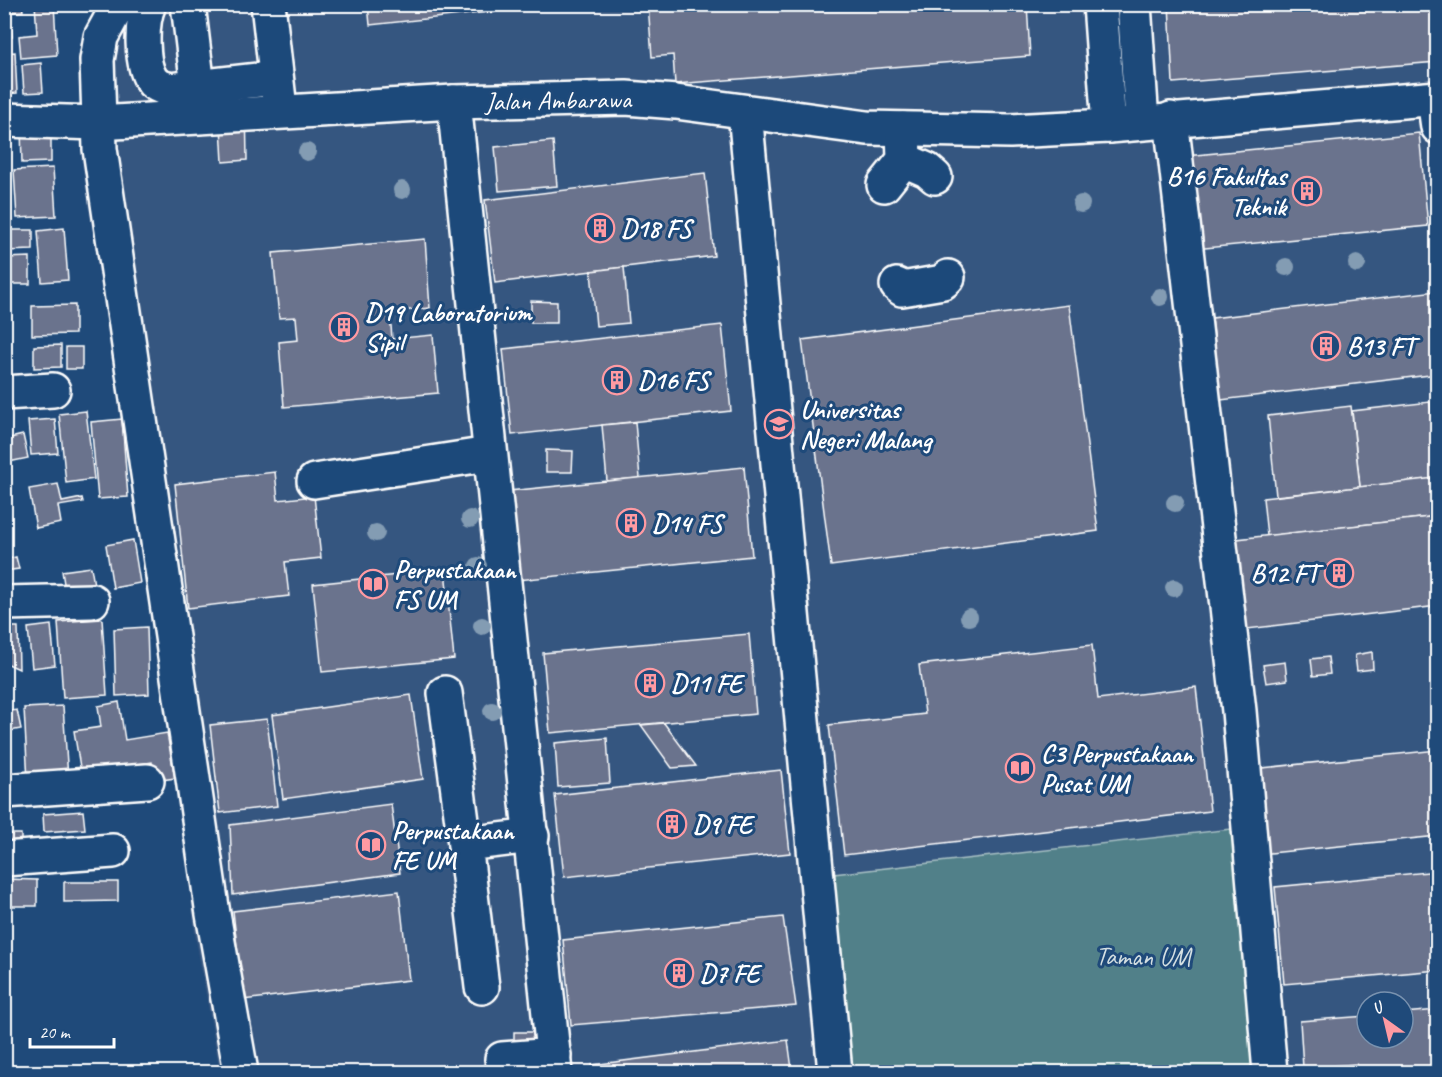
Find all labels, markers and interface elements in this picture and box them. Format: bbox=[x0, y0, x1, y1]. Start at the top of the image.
street label: Jalan Ambarawa bbox=[483, 83, 633, 118]
place label: B16 Fakultas Teknik bbox=[1167, 160, 1289, 223]
building icon: B16 Fakultas Teknik bbox=[1291, 175, 1323, 207]
building icon: D18 FS bbox=[584, 212, 616, 244]
place label: D18 FS bbox=[621, 212, 695, 245]
place label: D19 Laboratorium Sipil bbox=[365, 296, 534, 359]
building icon: D19 Laboratorium Sipil bbox=[328, 311, 360, 343]
building icon: B13 FT bbox=[1310, 330, 1342, 362]
place label: B13 FT bbox=[1347, 330, 1420, 363]
building icon: D16 FS bbox=[601, 364, 633, 396]
place label: D16 FS bbox=[638, 364, 713, 397]
place label: Universitas Negeri Malang bbox=[800, 393, 934, 456]
school or university icon: Universitas Negeri Malang bbox=[763, 408, 795, 440]
building icon: D14 FS bbox=[615, 507, 647, 539]
place label: D14 FS bbox=[652, 507, 726, 540]
place label: Perpustakaan FS UM bbox=[394, 553, 518, 616]
place label: B12 FT bbox=[1251, 557, 1324, 590]
building icon: B12 FT bbox=[1323, 557, 1355, 589]
library icon: Perpustakaan FS UM bbox=[357, 568, 389, 600]
building icon: D11 FE bbox=[634, 667, 666, 699]
place label: D11 FE bbox=[671, 667, 746, 700]
place label: C3 Perpustakaan Pusat UM bbox=[1041, 737, 1195, 800]
library icon: C3 Perpustakaan Pusat UM bbox=[1004, 752, 1036, 784]
building icon: D9 FE bbox=[656, 808, 688, 840]
place label: D9 FE bbox=[693, 808, 756, 841]
place label: Perpustakaan FE UM bbox=[392, 814, 516, 877]
library icon: Perpustakaan FE UM bbox=[355, 829, 387, 861]
park label: Taman UM bbox=[1095, 940, 1193, 973]
building icon: D7 FE bbox=[663, 957, 695, 989]
place label: D7 FE bbox=[700, 957, 763, 990]
north arrow bbox=[1355, 990, 1415, 1050]
text: U bbox=[1368, 996, 1389, 1019]
scale bar bbox=[30, 1011, 114, 1049]
text: 20 m bbox=[39, 1021, 72, 1043]

